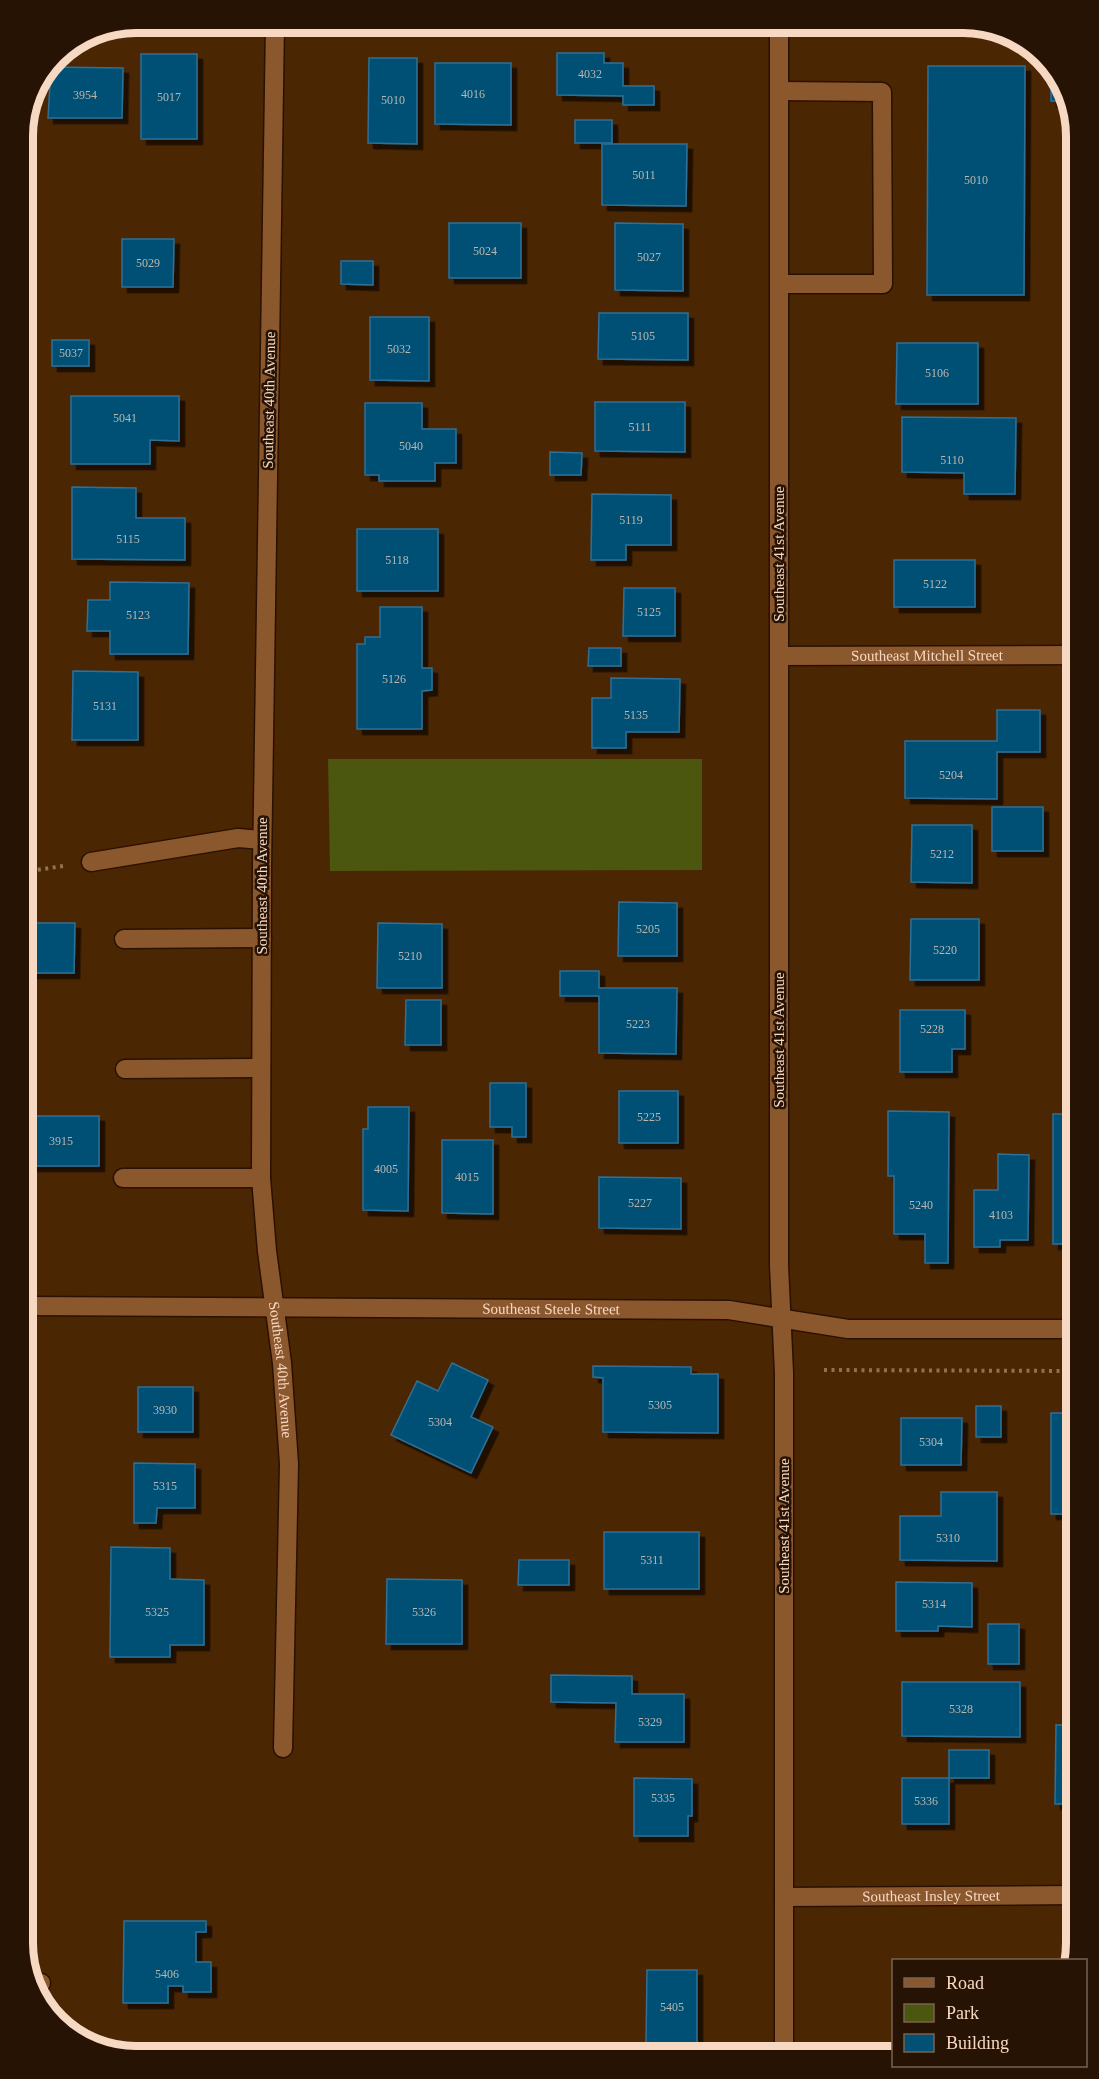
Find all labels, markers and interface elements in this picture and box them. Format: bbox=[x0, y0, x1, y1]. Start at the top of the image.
house number: 4032 bbox=[578, 67, 602, 81]
house number: 4016 bbox=[461, 87, 485, 101]
house number: 3954 bbox=[73, 88, 97, 102]
house number: 5017 bbox=[157, 90, 181, 104]
house number: 5010 bbox=[381, 93, 405, 107]
house number: 5011 bbox=[632, 168, 656, 182]
house number: 5010 bbox=[964, 173, 988, 187]
house number: 5024 bbox=[473, 244, 497, 258]
house number: 5027 bbox=[637, 250, 661, 264]
house number: 5029 bbox=[136, 256, 160, 270]
house number: 5105 bbox=[631, 329, 655, 343]
street label: Southeast 40th Avenue bbox=[260, 331, 278, 469]
house number: 5032 bbox=[387, 342, 411, 356]
house number: 5037 bbox=[59, 346, 83, 360]
house number: 5106 bbox=[925, 366, 949, 380]
house number: 5041 bbox=[113, 411, 137, 425]
house number: 5111 bbox=[628, 420, 652, 434]
house number: 5040 bbox=[399, 439, 423, 453]
house number: 5110 bbox=[940, 453, 964, 467]
street label: Southeast 41st Avenue bbox=[771, 486, 787, 622]
house number: 5119 bbox=[619, 513, 643, 527]
house number: 5115 bbox=[116, 532, 140, 546]
house number: 5118 bbox=[385, 553, 409, 567]
house number: 5122 bbox=[923, 577, 947, 591]
house number: 5125 bbox=[637, 605, 661, 619]
house number: 5123 bbox=[126, 608, 150, 622]
street label: Southeast Mitchell Street bbox=[851, 647, 1004, 664]
house number: 5126 bbox=[382, 672, 406, 686]
house number: 5131 bbox=[93, 699, 117, 713]
house number: 5135 bbox=[624, 708, 648, 722]
house number: 5204 bbox=[939, 768, 963, 782]
street label: Southeast 40th Avenue bbox=[254, 817, 270, 955]
house number: 5212 bbox=[930, 847, 954, 861]
house number: 5205 bbox=[636, 922, 660, 936]
house number: 5220 bbox=[933, 943, 957, 957]
house number: 5210 bbox=[398, 949, 422, 963]
street label: Southeast 41st Avenue bbox=[771, 972, 787, 1108]
house number: 5223 bbox=[626, 1017, 650, 1031]
house number: 5228 bbox=[920, 1022, 944, 1036]
house number: 5225 bbox=[637, 1110, 661, 1124]
house number: 3915 bbox=[49, 1134, 73, 1148]
house number: 4005 bbox=[374, 1162, 398, 1176]
house number: 4015 bbox=[455, 1170, 479, 1184]
house number: 5227 bbox=[628, 1196, 652, 1210]
house number: 5240 bbox=[909, 1198, 933, 1212]
house number: 4103 bbox=[989, 1208, 1013, 1222]
street label: Southeast 40th Avenue bbox=[266, 1300, 295, 1439]
street label: Southeast Steele Street bbox=[482, 1301, 621, 1317]
house number: 5305 bbox=[648, 1398, 672, 1412]
house number: 3930 bbox=[153, 1403, 177, 1417]
house number: 5304 bbox=[428, 1415, 452, 1429]
house number: 5304 bbox=[919, 1435, 943, 1449]
street label: Southeast 41st Avenue bbox=[776, 1458, 792, 1594]
house number: 5315 bbox=[153, 1479, 177, 1493]
house number: 5310 bbox=[936, 1531, 960, 1545]
house number: 5311 bbox=[640, 1553, 664, 1567]
house number: 5314 bbox=[922, 1597, 946, 1611]
house number: 5325 bbox=[145, 1605, 169, 1619]
house number: 5326 bbox=[412, 1605, 436, 1619]
house number: 5328 bbox=[949, 1702, 973, 1716]
house number: 5329 bbox=[638, 1715, 662, 1729]
house number: 5335 bbox=[651, 1791, 675, 1805]
house number: 5336 bbox=[914, 1794, 938, 1808]
street label: Southeast Insley Street bbox=[862, 1888, 1001, 1904]
legend bbox=[892, 1959, 1087, 2067]
house number: 5406 bbox=[155, 1967, 179, 1981]
text: Road bbox=[946, 1973, 984, 1993]
house number: 5405 bbox=[660, 2000, 684, 2014]
text: Park bbox=[946, 2003, 979, 2023]
text: Building bbox=[946, 2033, 1009, 2053]

